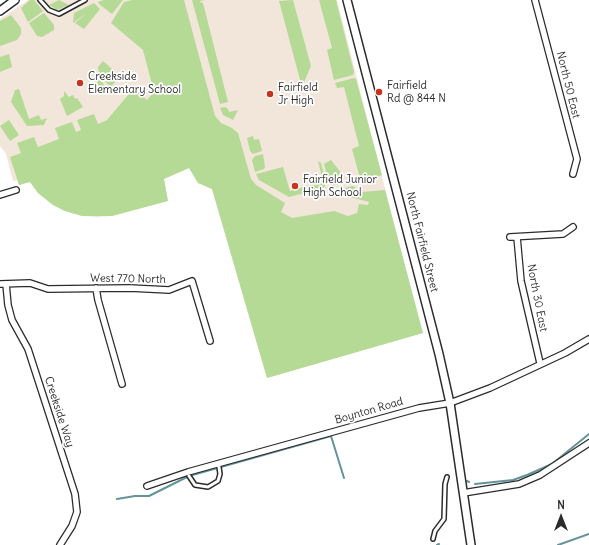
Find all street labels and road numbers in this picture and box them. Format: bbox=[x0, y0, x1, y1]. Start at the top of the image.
street label: North 50 East bbox=[553, 50, 583, 120]
street label: North Fairfield Street bbox=[403, 191, 441, 293]
street label: North 30 East bbox=[524, 263, 550, 333]
street label: West 770 North bbox=[90, 272, 166, 286]
street label: Creekside Way bbox=[41, 375, 77, 449]
street label: Boynton Road bbox=[333, 395, 405, 427]

